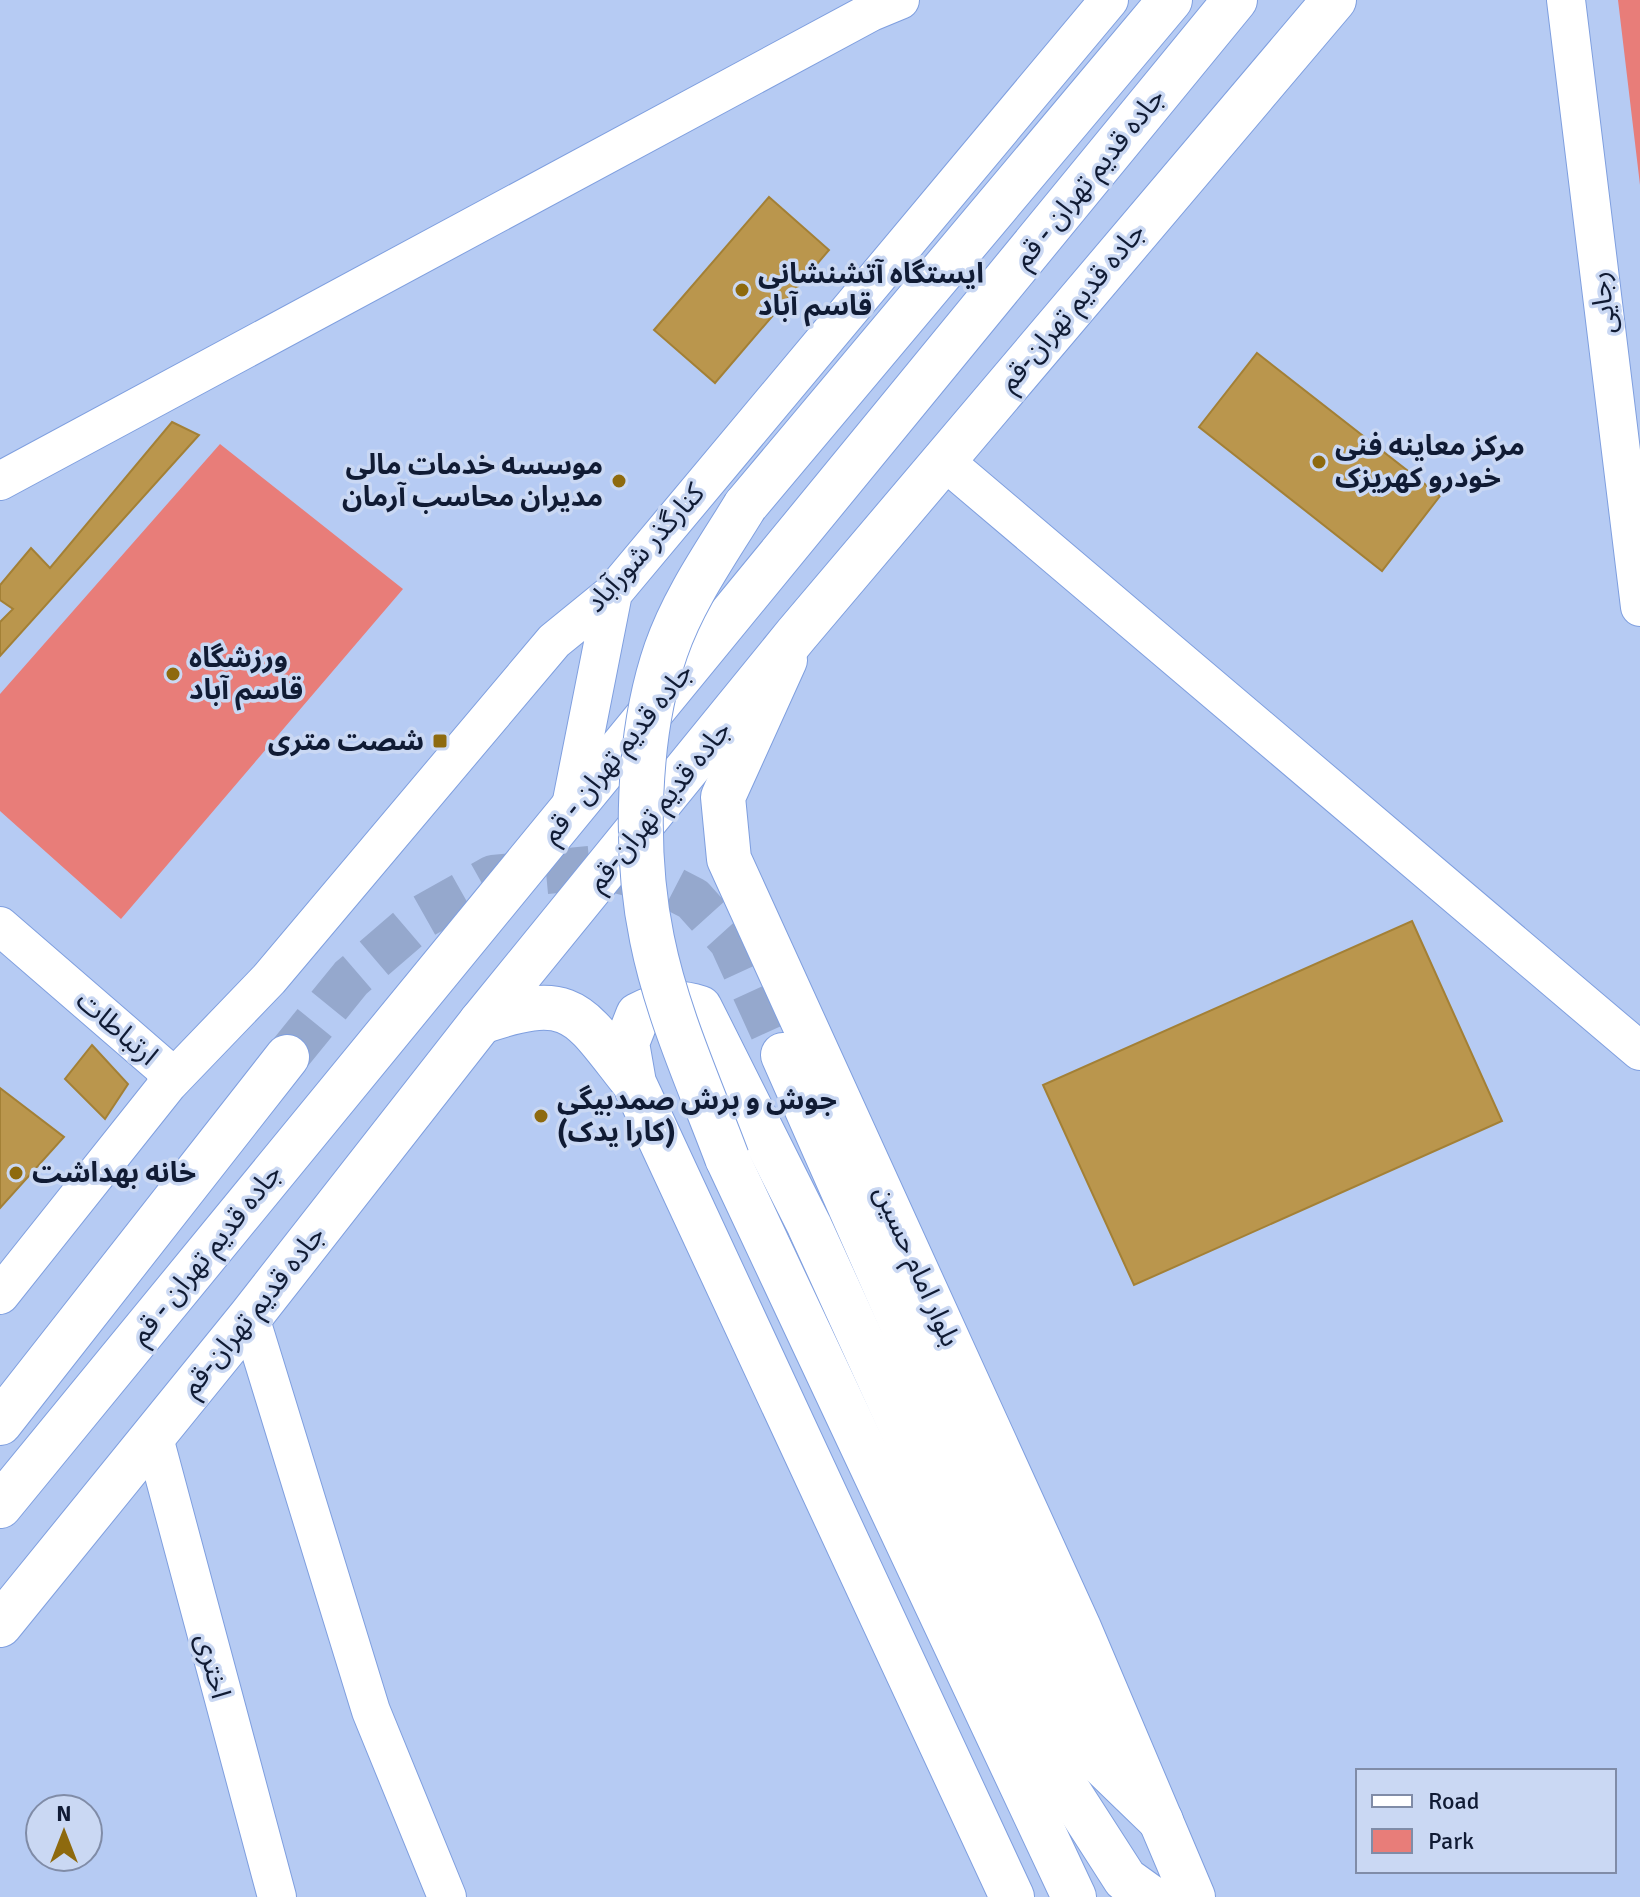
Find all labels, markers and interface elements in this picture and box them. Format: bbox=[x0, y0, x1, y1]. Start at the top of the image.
street label: جاده قدیم تهران - قم bbox=[1006, 81, 1175, 278]
street label: جاده قدیم تهران-قم bbox=[991, 216, 1156, 401]
place label: ایستگاه آتشنشانی قاسم آباد bbox=[758, 257, 984, 327]
street label: رجایی bbox=[1582, 270, 1624, 336]
marker: ایستگاه آتشنشانی قاسم آباد bbox=[733, 281, 751, 299]
place label: مرکز معاینه فنی خودرو کهریزک bbox=[1335, 429, 1525, 495]
place label: موسسه خدمات مالی مدیران محاسب آرمان bbox=[342, 448, 603, 514]
marker: مرکز معاینه فنی خودرو کهریزک bbox=[1310, 453, 1328, 471]
marker: موسسه خدمات مالی مدیران محاسب آرمان bbox=[610, 472, 628, 490]
street label: کنارگذر شورآباد bbox=[578, 476, 712, 619]
place label: ورزشگاه قاسم آباد bbox=[189, 641, 303, 711]
street label: جاده قدیم تهران - قم bbox=[534, 656, 703, 853]
marker: ورزشگاه قاسم آباد bbox=[164, 665, 182, 683]
street label: جاده قدیم تهران-قم bbox=[580, 714, 741, 901]
place label: شصت متری bbox=[268, 724, 424, 758]
marker: شصت متری bbox=[431, 732, 449, 750]
street label: ارتباطات bbox=[69, 983, 165, 1073]
place label: جوش و برش صمدبیگی (کارا یدک) bbox=[557, 1083, 837, 1149]
marker: جوش و برش صمدبیگی (کارا یدک) bbox=[532, 1107, 550, 1125]
place label: خانه بهداشت bbox=[32, 1156, 196, 1190]
street label: جاده قدیم تهران - قم bbox=[123, 1157, 292, 1354]
marker: خانه بهداشت bbox=[7, 1164, 25, 1182]
street label: بلوار امام حسین bbox=[864, 1180, 968, 1353]
street label: جاده قدیم تهران-قم bbox=[174, 1219, 335, 1406]
street label: اختری bbox=[188, 1630, 238, 1702]
legend bbox=[1356, 1769, 1616, 1873]
text: Road bbox=[1428, 1786, 1479, 1816]
north arrow bbox=[24, 1793, 104, 1873]
text: N bbox=[56, 1800, 72, 1827]
text: Park bbox=[1428, 1826, 1474, 1856]

